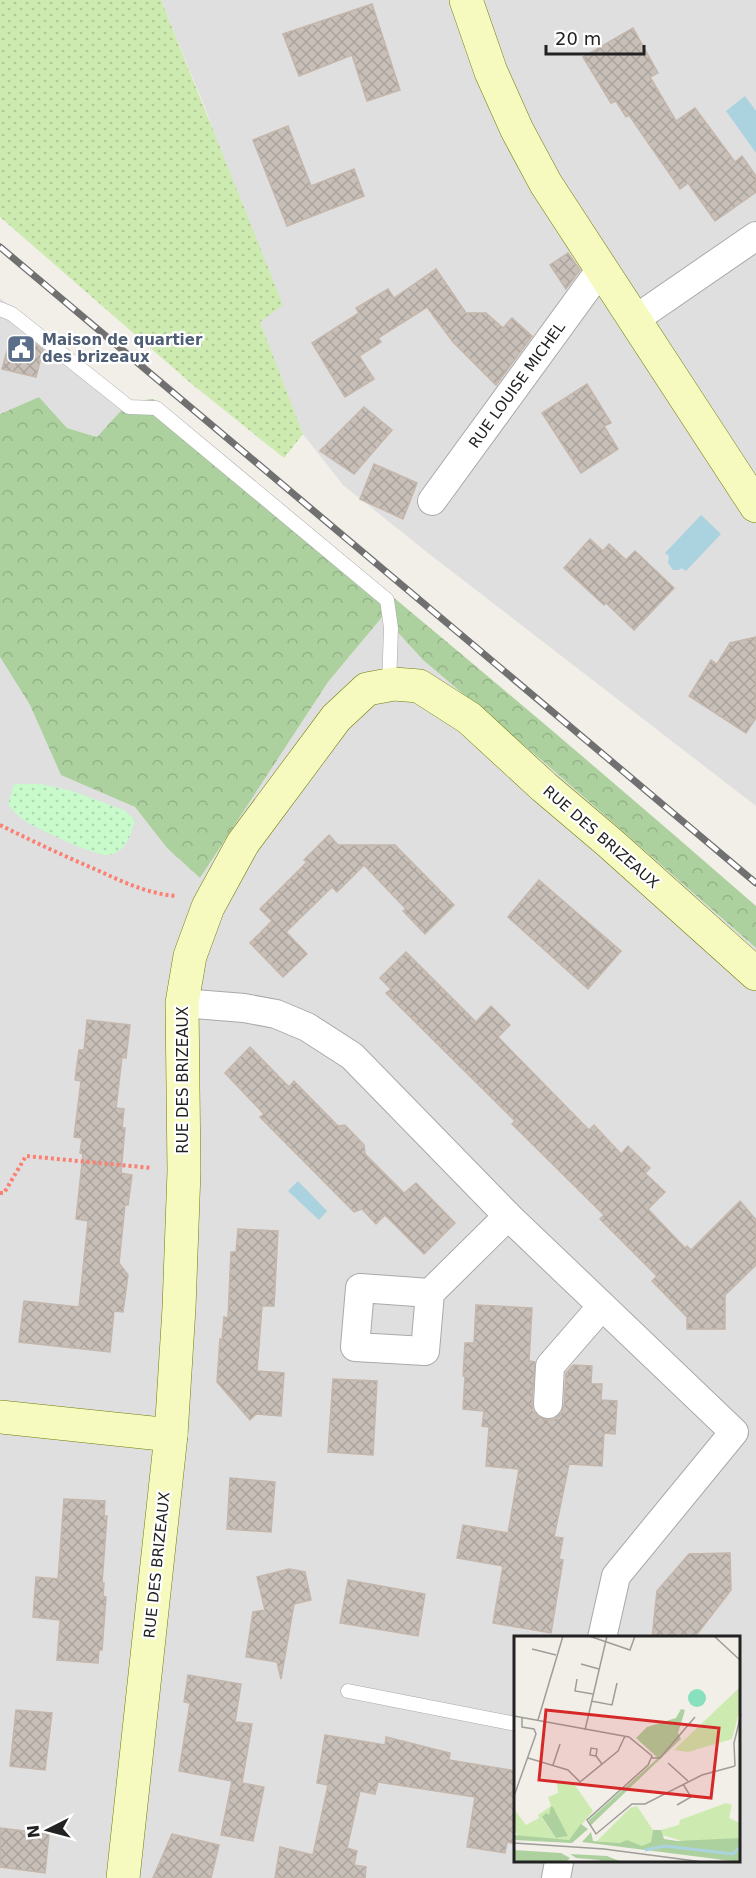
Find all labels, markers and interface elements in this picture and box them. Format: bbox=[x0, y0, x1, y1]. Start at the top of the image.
scale bar bbox=[546, 18, 644, 56]
text: 20 m bbox=[555, 28, 601, 49]
street label: RUE LOUISE MICHEL bbox=[465, 318, 569, 452]
place label: Maison de quartier des brizeaux bbox=[42, 331, 203, 366]
public building icon: Maison de quartier des brizeaux bbox=[5, 333, 37, 365]
street label: RUE DES BRIZEAUX bbox=[539, 782, 663, 892]
street label: RUE DES BRIZEAUX bbox=[174, 1006, 192, 1154]
street label: RUE DES BRIZEAUX bbox=[140, 1491, 174, 1639]
inset map bbox=[514, 1636, 741, 1863]
north arrow bbox=[18, 1800, 78, 1860]
text: N bbox=[23, 1824, 44, 1839]

